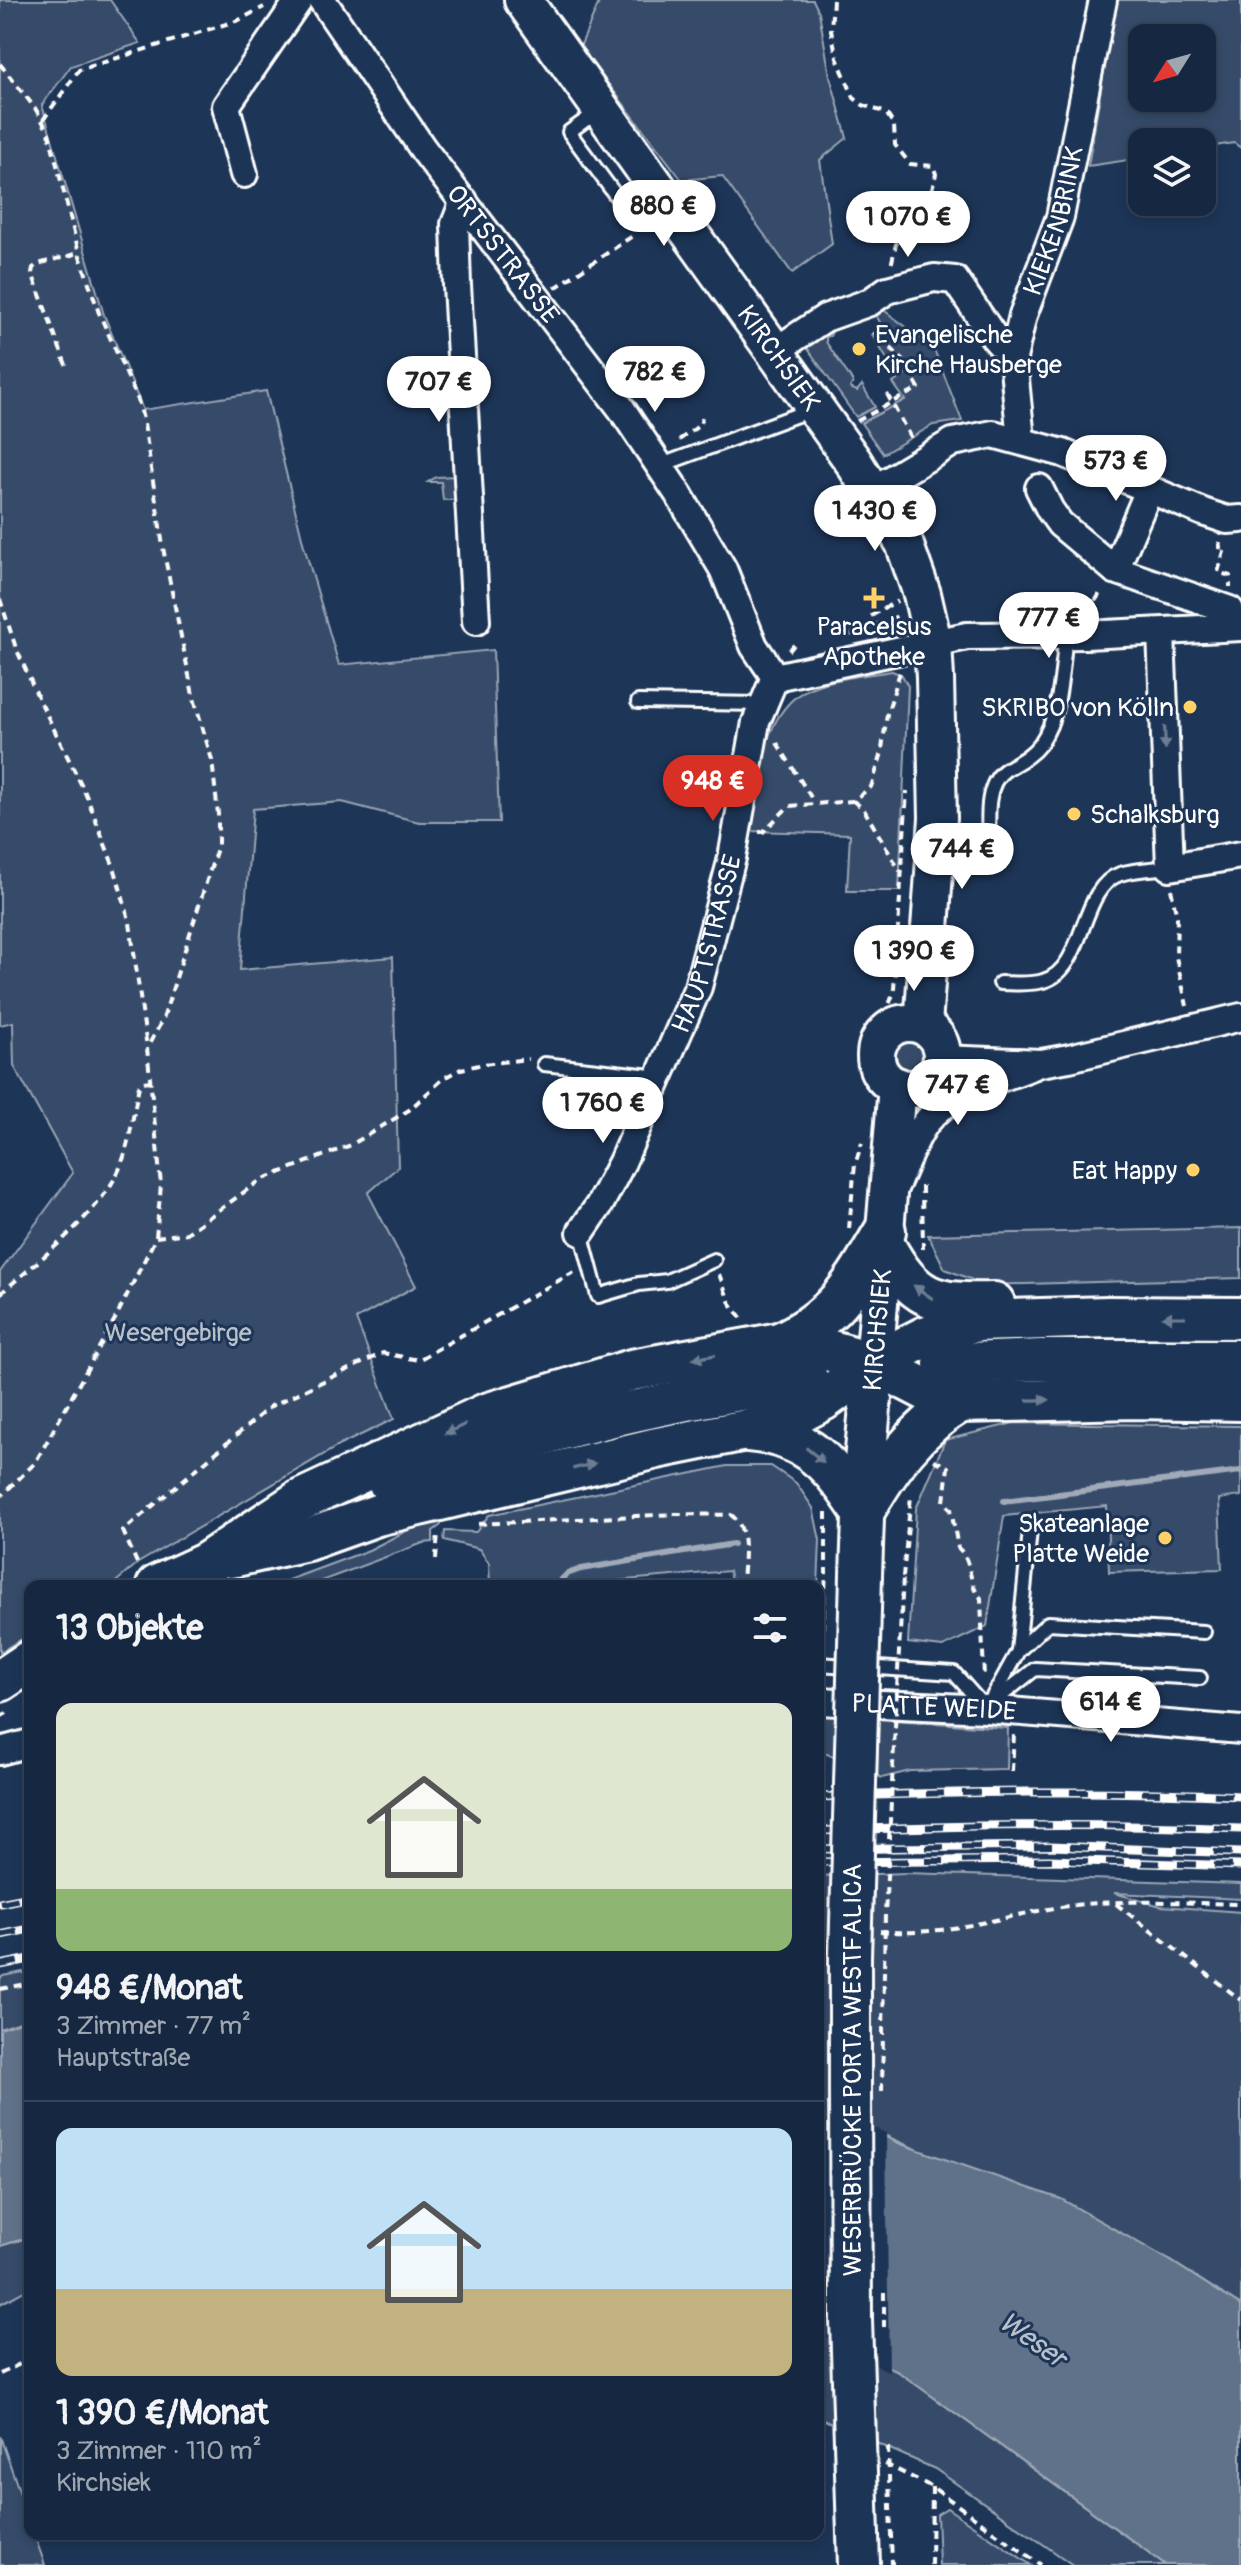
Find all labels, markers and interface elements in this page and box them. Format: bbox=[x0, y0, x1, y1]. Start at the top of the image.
north arrow bbox=[1128, 24, 1216, 112]
map controls bbox=[1128, 24, 1216, 216]
button: layers bbox=[1128, 128, 1216, 216]
street label: KIEKENBRINK bbox=[1017, 143, 1091, 300]
street label: ORTSSTRASSE bbox=[439, 179, 566, 330]
pin: 880 € bbox=[608, 180, 720, 248]
text: 880 € bbox=[631, 190, 697, 222]
pin: 1 070 € bbox=[834, 191, 982, 259]
text: 1 070 € bbox=[864, 201, 952, 233]
street label: KIRCHSIEK bbox=[730, 299, 827, 418]
place label: Evangelische Kirche Hausberge bbox=[875, 319, 1062, 381]
marker: Evangelische Kirche Hausberge bbox=[850, 340, 868, 358]
pin: 782 € bbox=[599, 346, 711, 414]
pin: 707 € bbox=[383, 356, 495, 424]
text: 782 € bbox=[623, 356, 687, 388]
text: 707 € bbox=[405, 366, 473, 398]
pin: 573 € bbox=[1060, 435, 1172, 503]
text: 573 € bbox=[1083, 445, 1149, 477]
pin: 1 430 € bbox=[801, 485, 949, 553]
text: 1 430 € bbox=[832, 495, 918, 527]
marker: Paracelsus Apotheke bbox=[865, 589, 883, 607]
pin: 777 € bbox=[993, 592, 1105, 660]
text: 777 € bbox=[1017, 602, 1081, 634]
place label: Paracelsus Apotheke bbox=[817, 611, 932, 673]
place label: SKRIBO von Kölln bbox=[981, 692, 1174, 724]
marker: SKRIBO von Kölln bbox=[1181, 698, 1199, 716]
one-way arrow bbox=[1158, 726, 1171, 751]
pin: 948 € bbox=[657, 755, 769, 823]
text: 948 € bbox=[681, 765, 745, 797]
place label: Schalksburg bbox=[1090, 799, 1220, 831]
marker: Schalksburg bbox=[1065, 805, 1083, 823]
pin: 744 € bbox=[906, 823, 1018, 891]
text: 744 € bbox=[929, 833, 995, 865]
street label: HAUPTSTRASSE bbox=[665, 851, 749, 1038]
pin: 1 390 € bbox=[840, 925, 988, 993]
text: 1 390 € bbox=[872, 935, 956, 967]
pin: 747 € bbox=[902, 1059, 1014, 1127]
text: 747 € bbox=[925, 1069, 991, 1101]
pin: 1 760 € bbox=[529, 1077, 677, 1145]
text: 1 760 € bbox=[560, 1087, 646, 1119]
place label: Eat Happy bbox=[1072, 1155, 1177, 1187]
marker: Eat Happy bbox=[1184, 1161, 1202, 1179]
street label: KIRCHSIEK bbox=[857, 1267, 899, 1392]
one-way arrow bbox=[912, 1285, 933, 1300]
one-way arrow bbox=[1161, 1311, 1186, 1323]
park label: Wesergebirge bbox=[104, 1317, 252, 1349]
one-way arrow bbox=[691, 1351, 716, 1364]
one-way arrow bbox=[1026, 1394, 1051, 1407]
one-way arrow bbox=[443, 1422, 466, 1436]
one-way arrow bbox=[805, 1446, 825, 1463]
one-way arrow bbox=[572, 1459, 597, 1471]
place label: Skateanlage Platte Weide bbox=[1012, 1508, 1149, 1570]
marker: Skateanlage Platte Weide bbox=[1156, 1529, 1174, 1547]
icon: filters bbox=[748, 1606, 792, 1650]
text: 13 Objekte bbox=[56, 1607, 203, 1650]
pin: 614 € bbox=[1055, 1676, 1167, 1744]
text: 614 € bbox=[1079, 1686, 1143, 1718]
street label: PLATTE WEIDE bbox=[851, 1688, 1017, 1728]
icon: home bbox=[352, 1755, 496, 1899]
street label: WESERBRÜCKE PORTA WESTFALICA bbox=[837, 1864, 869, 2276]
text: 948 €/Monat bbox=[56, 1967, 243, 2010]
text: 3 Zimmer · 77 m² bbox=[56, 2010, 251, 2042]
text: Hauptstraße bbox=[56, 2042, 190, 2074]
icon: home bbox=[352, 2180, 496, 2324]
water label: Weser bbox=[992, 2305, 1075, 2378]
text: 1 390 €/Monat bbox=[56, 2392, 269, 2435]
text: 3 Zimmer · 110 m² bbox=[56, 2435, 262, 2467]
text: Kirchsiek bbox=[56, 2467, 151, 2499]

